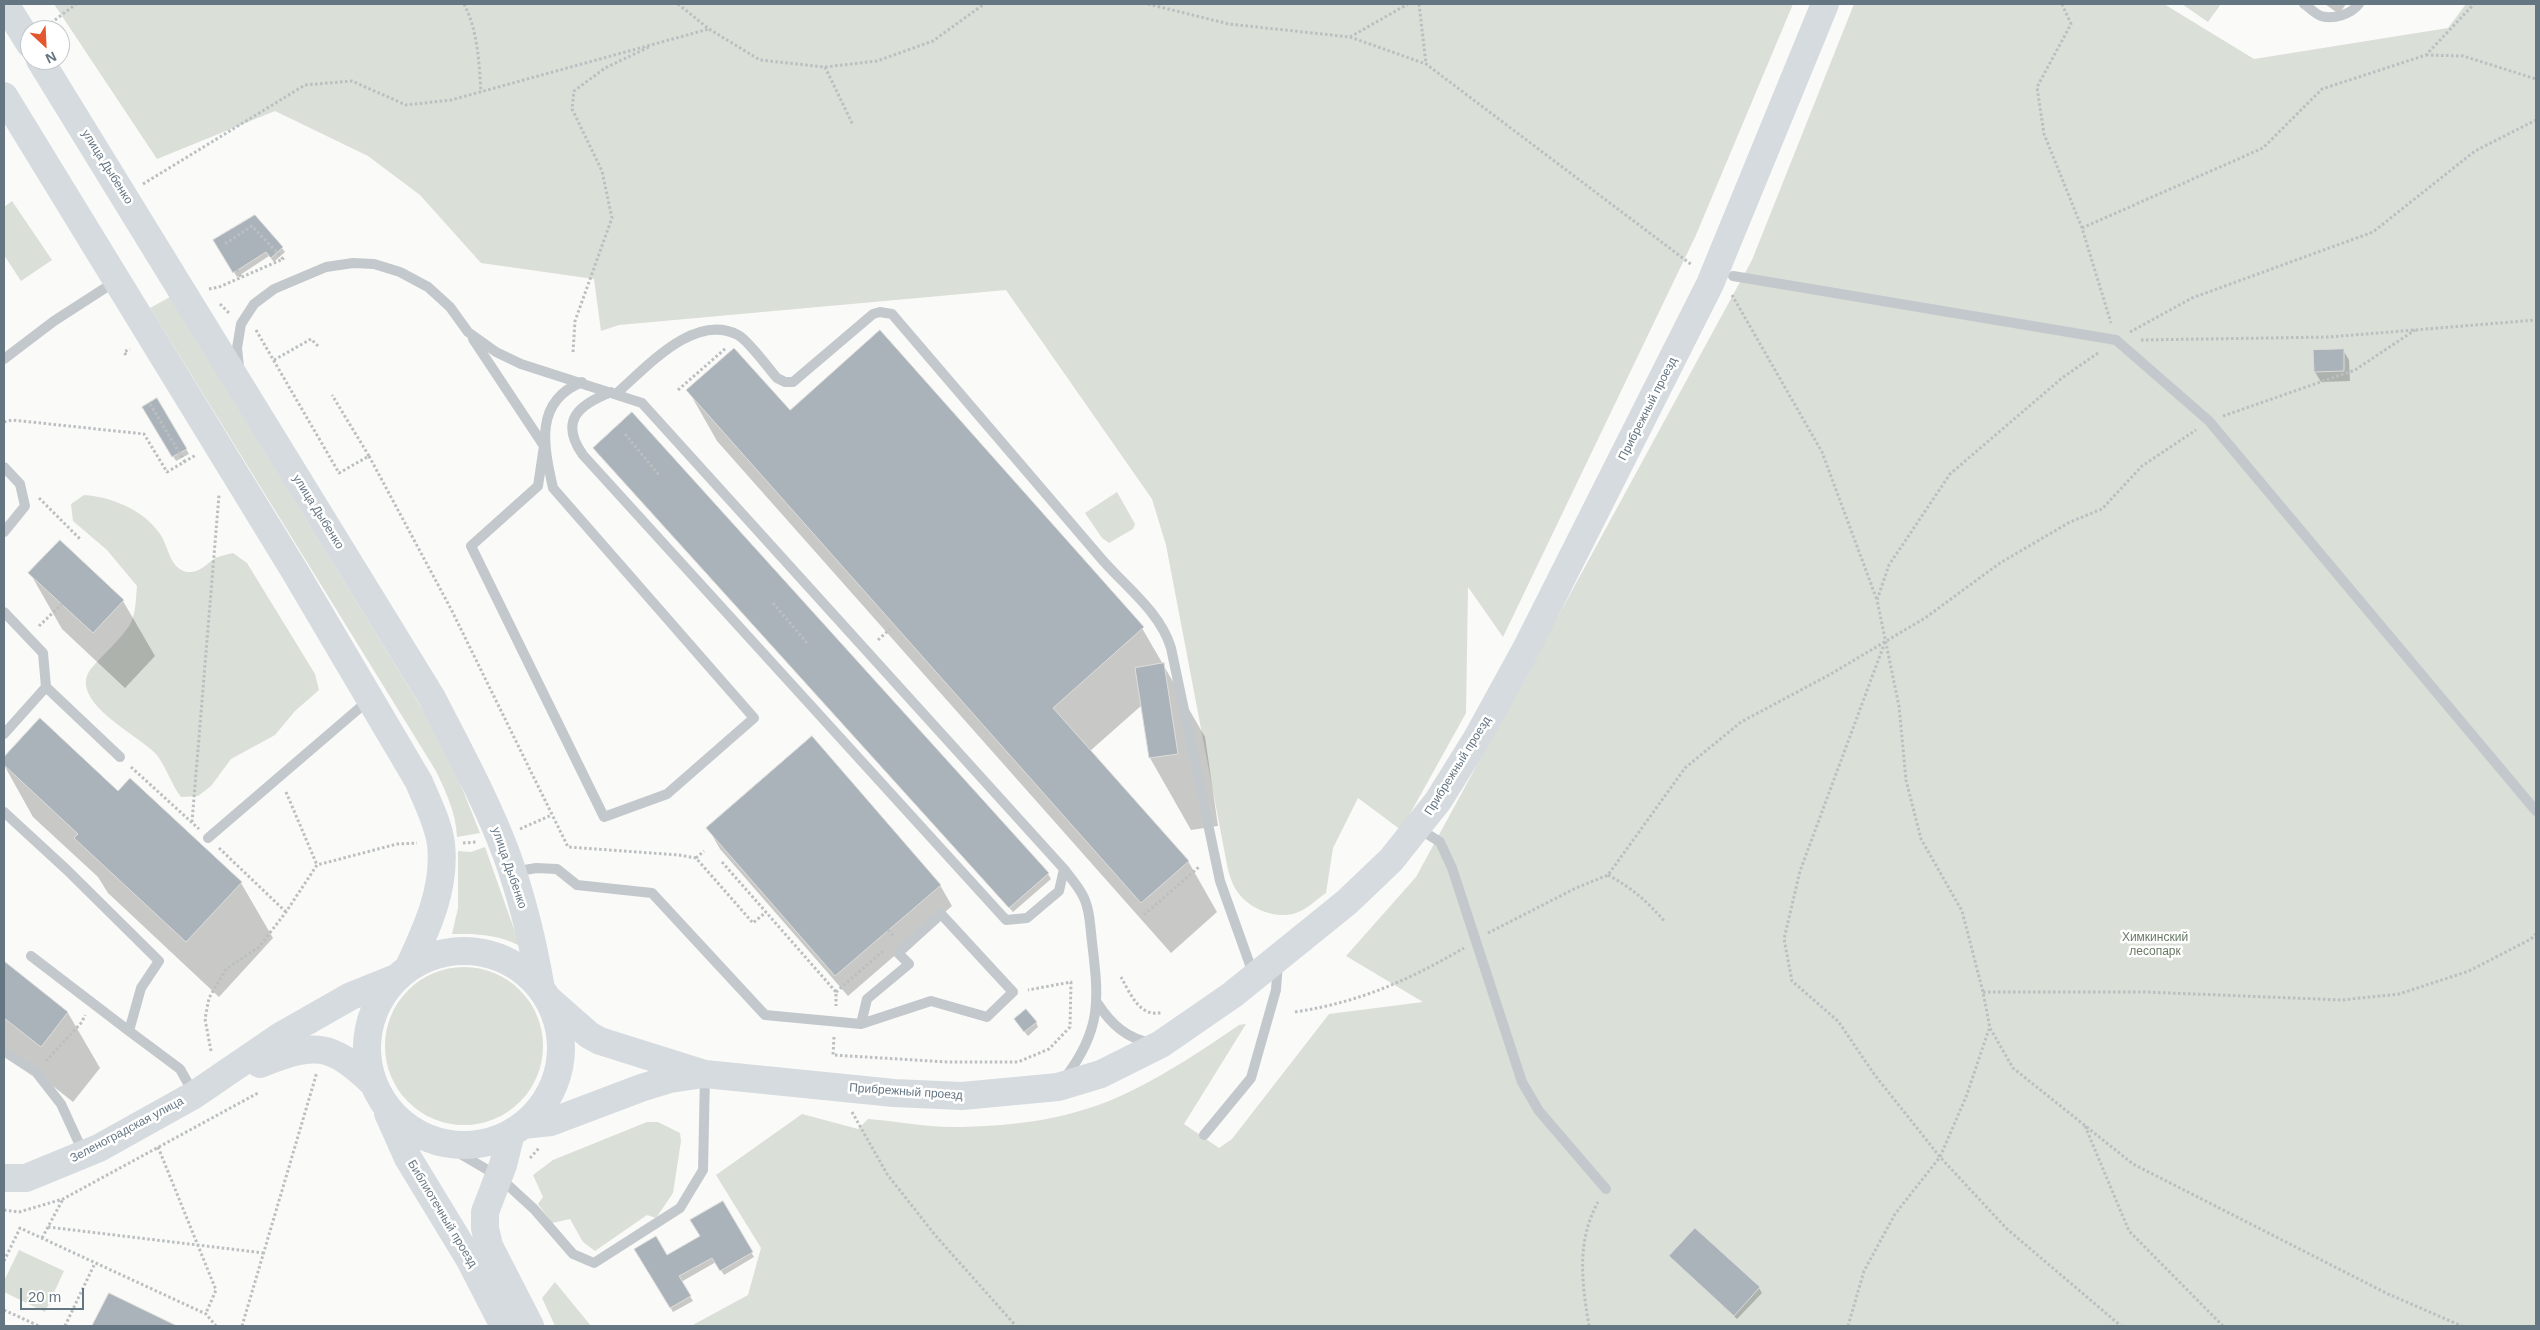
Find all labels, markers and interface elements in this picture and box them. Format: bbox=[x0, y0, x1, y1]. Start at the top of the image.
north arrow bbox=[20, 20, 70, 70]
text: N bbox=[43, 48, 59, 67]
street label: улица Дыбенко bbox=[78, 127, 136, 207]
street label: Прибрежный проезд bbox=[1616, 355, 1680, 463]
street label: улица Дыбенко bbox=[289, 472, 347, 552]
street label: Прибрежный проезд bbox=[1422, 714, 1494, 818]
street label: улица Дыбенко bbox=[488, 825, 530, 911]
park label: Химкинский лесопарк bbox=[2122, 931, 2188, 959]
street label: Прибрежный проезд bbox=[849, 1081, 963, 1103]
street label: Зеленоградская улица bbox=[68, 1094, 186, 1166]
street label: Библиотечный проезд bbox=[404, 1158, 480, 1270]
scale bar bbox=[22, 1278, 86, 1310]
text: 20 m bbox=[28, 1288, 61, 1305]

